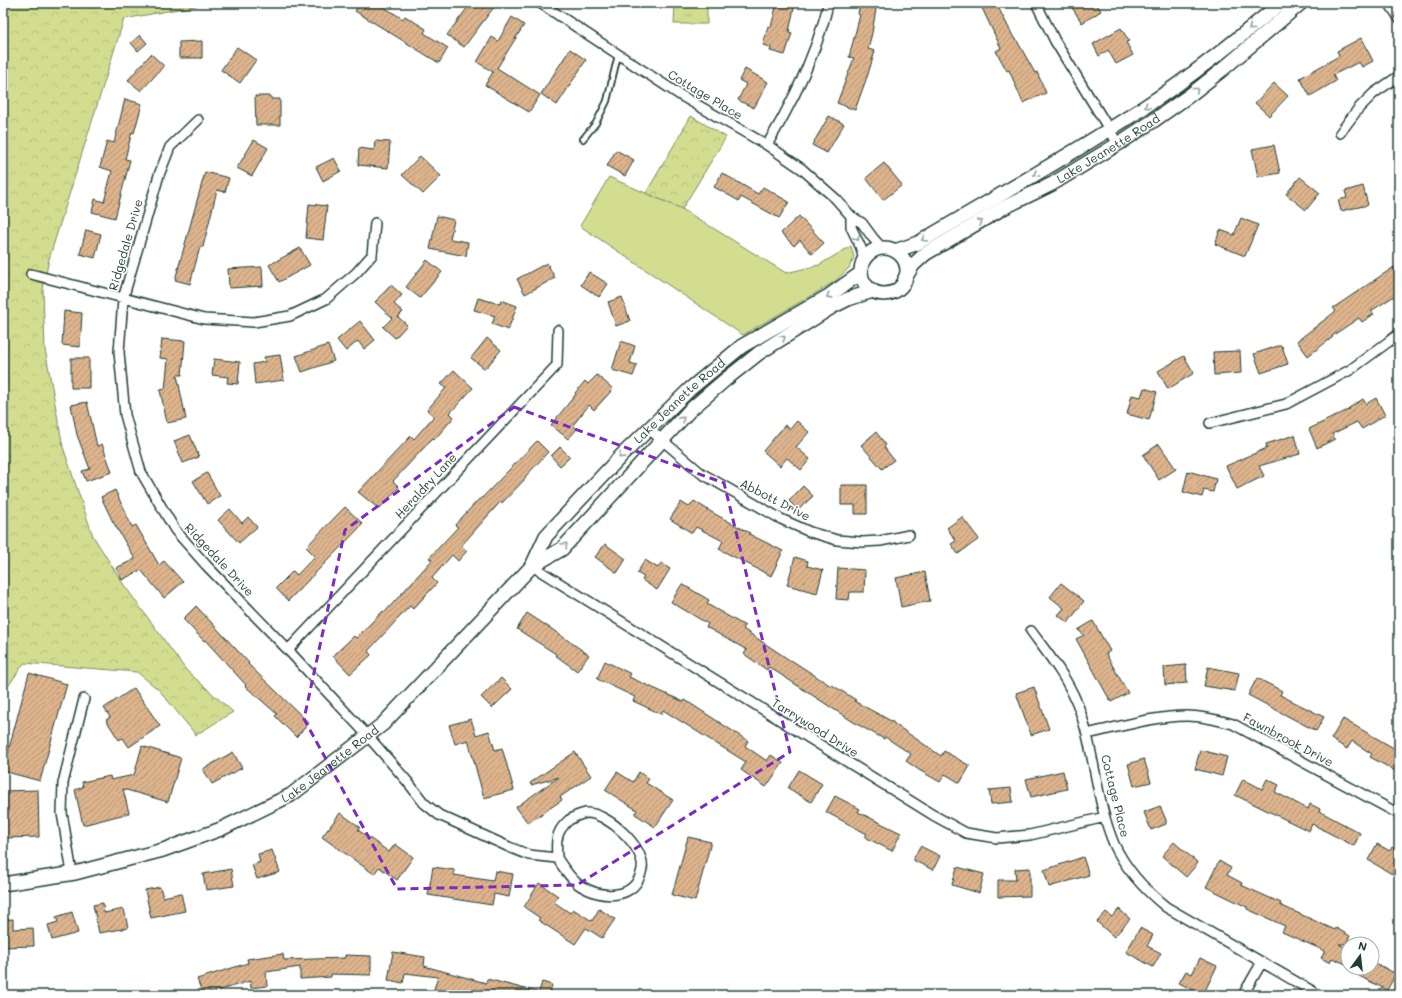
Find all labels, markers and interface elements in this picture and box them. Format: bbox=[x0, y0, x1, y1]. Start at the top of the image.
one-way arrow bbox=[1248, 23, 1255, 30]
street label: Cottage Place bbox=[665, 66, 746, 123]
one-way arrow bbox=[1192, 87, 1199, 94]
one-way arrow bbox=[1144, 101, 1151, 109]
street label: Lake Jeanette Road bbox=[1053, 110, 1163, 186]
one-way arrow bbox=[1033, 169, 1040, 176]
street label: Ridgedale Drive bbox=[104, 197, 146, 292]
one-way arrow bbox=[976, 220, 983, 227]
one-way arrow bbox=[852, 234, 860, 241]
one-way arrow bbox=[921, 235, 928, 242]
one-way arrow bbox=[826, 291, 833, 298]
one-way arrow bbox=[779, 335, 786, 343]
street label: Lake Jeanette Road bbox=[630, 354, 728, 447]
one-way arrow bbox=[677, 416, 685, 424]
street label: Heraldry Lane bbox=[391, 449, 460, 522]
one-way arrow bbox=[618, 451, 626, 459]
street label: Abbott Drive bbox=[738, 475, 813, 524]
street label: Ridgedale Drive bbox=[182, 519, 258, 599]
one-way arrow bbox=[560, 542, 568, 550]
street label: Tarrywood Drive bbox=[769, 694, 862, 760]
street label: Fawnbrook Drive bbox=[1241, 709, 1336, 770]
street label: Lake Jeanette Road bbox=[278, 721, 382, 806]
street label: Cottage Place bbox=[1098, 753, 1134, 839]
north arrow bbox=[1340, 936, 1380, 976]
text: N bbox=[1357, 938, 1369, 954]

